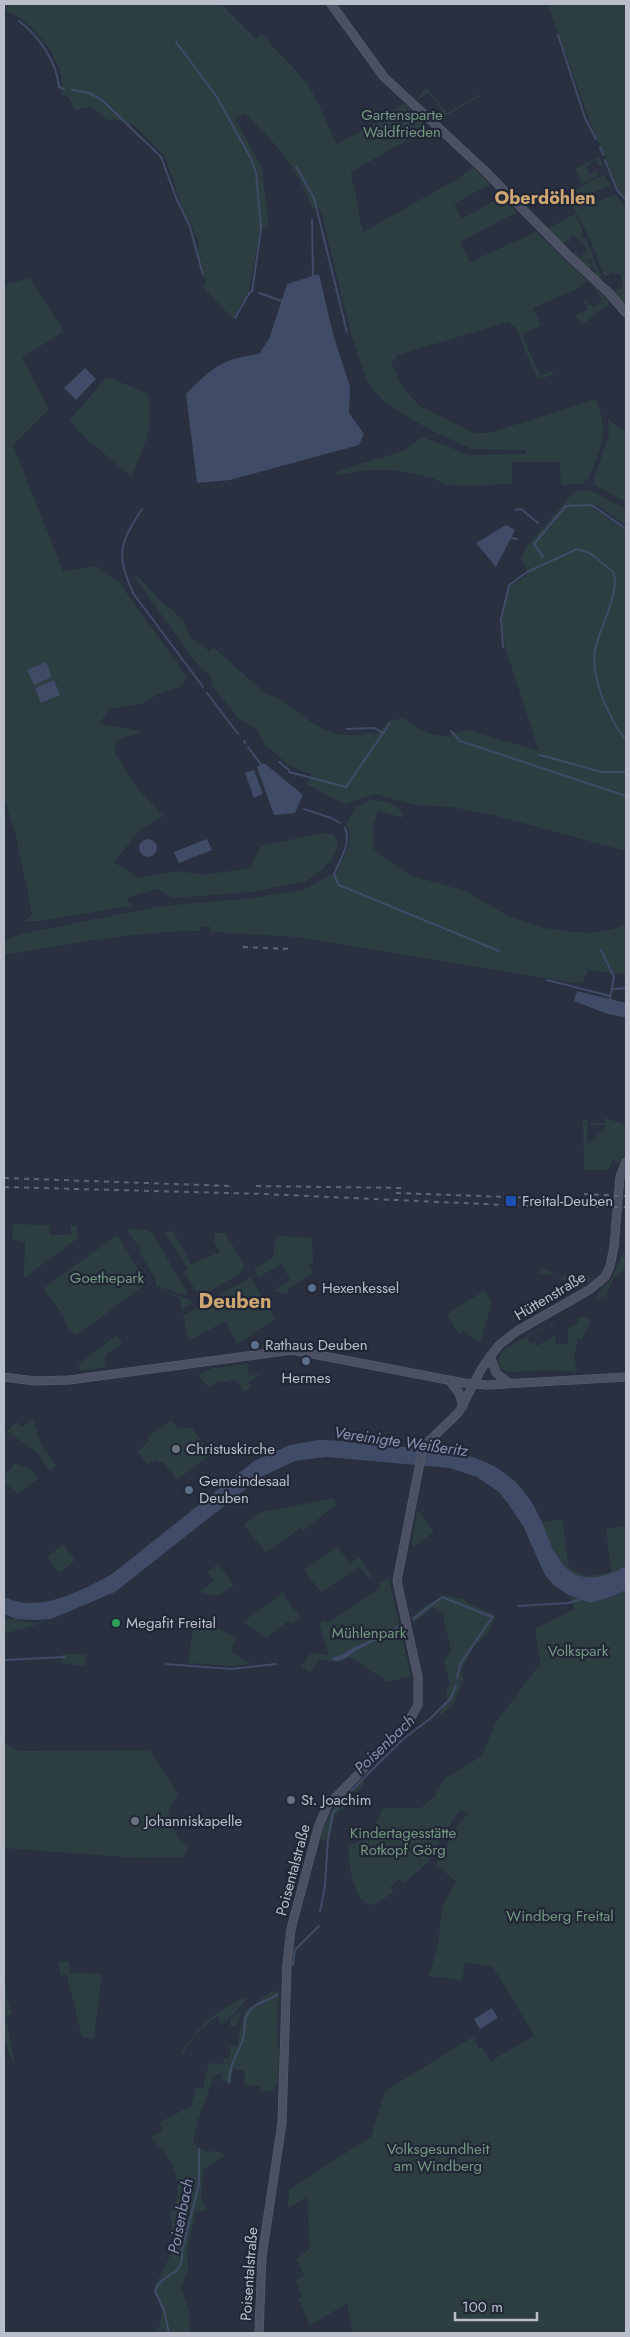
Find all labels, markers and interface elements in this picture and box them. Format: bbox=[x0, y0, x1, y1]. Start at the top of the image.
park label: Gartensparte Waldfrieden bbox=[361, 104, 443, 143]
district label: Oberdöhlen bbox=[494, 185, 596, 211]
place label: Freital-Deuben bbox=[522, 1190, 613, 1212]
marker: Freital-Deuben bbox=[504, 1194, 518, 1208]
street label: Hüttenstraße bbox=[510, 1266, 590, 1326]
park label: Goethepark bbox=[70, 1267, 145, 1289]
place label: Hexenkessel bbox=[322, 1277, 399, 1299]
marker: Hexenkessel bbox=[306, 1282, 318, 1294]
district label: Deuben bbox=[199, 1287, 271, 1316]
place label: Rathaus Deuben bbox=[265, 1334, 368, 1356]
marker: Rathaus Deuben bbox=[249, 1339, 261, 1351]
marker: Hermes bbox=[300, 1355, 312, 1367]
place label: Hermes bbox=[281, 1367, 331, 1389]
water label: Vereinigte Weißeritz bbox=[332, 1421, 470, 1462]
place label: Christuskirche bbox=[186, 1438, 275, 1460]
marker: Christuskirche bbox=[170, 1443, 182, 1455]
place label: Gemeindesaal Deuben bbox=[199, 1470, 290, 1509]
marker: Gemeindesaal Deuben bbox=[183, 1484, 195, 1496]
place label: Megafit Freital bbox=[126, 1612, 216, 1634]
marker: Megafit Freital bbox=[110, 1617, 122, 1629]
park label: Mühlenpark bbox=[332, 1622, 407, 1644]
park label: Volkspark bbox=[548, 1640, 609, 1662]
water label: Poisenbach bbox=[349, 1710, 420, 1779]
place label: St. Joachim bbox=[301, 1789, 371, 1811]
marker: St. Joachim bbox=[285, 1794, 297, 1806]
place label: Johanniskapelle bbox=[143, 1810, 243, 1832]
marker: Johanniskapelle bbox=[129, 1815, 141, 1827]
street label: Poisentalstraße bbox=[270, 1822, 316, 1918]
park label: Kindertagesstätte Rotkopf Görg bbox=[350, 1822, 457, 1861]
park label: Windberg Freital bbox=[506, 1905, 614, 1927]
park label: Volksgesundheit am Windberg bbox=[387, 2138, 490, 2177]
water label: Poisenbach bbox=[162, 2176, 199, 2256]
street label: Poisentalstraße bbox=[235, 2226, 263, 2322]
scale bar bbox=[455, 2290, 538, 2322]
text: 100 m bbox=[462, 2296, 503, 2318]

